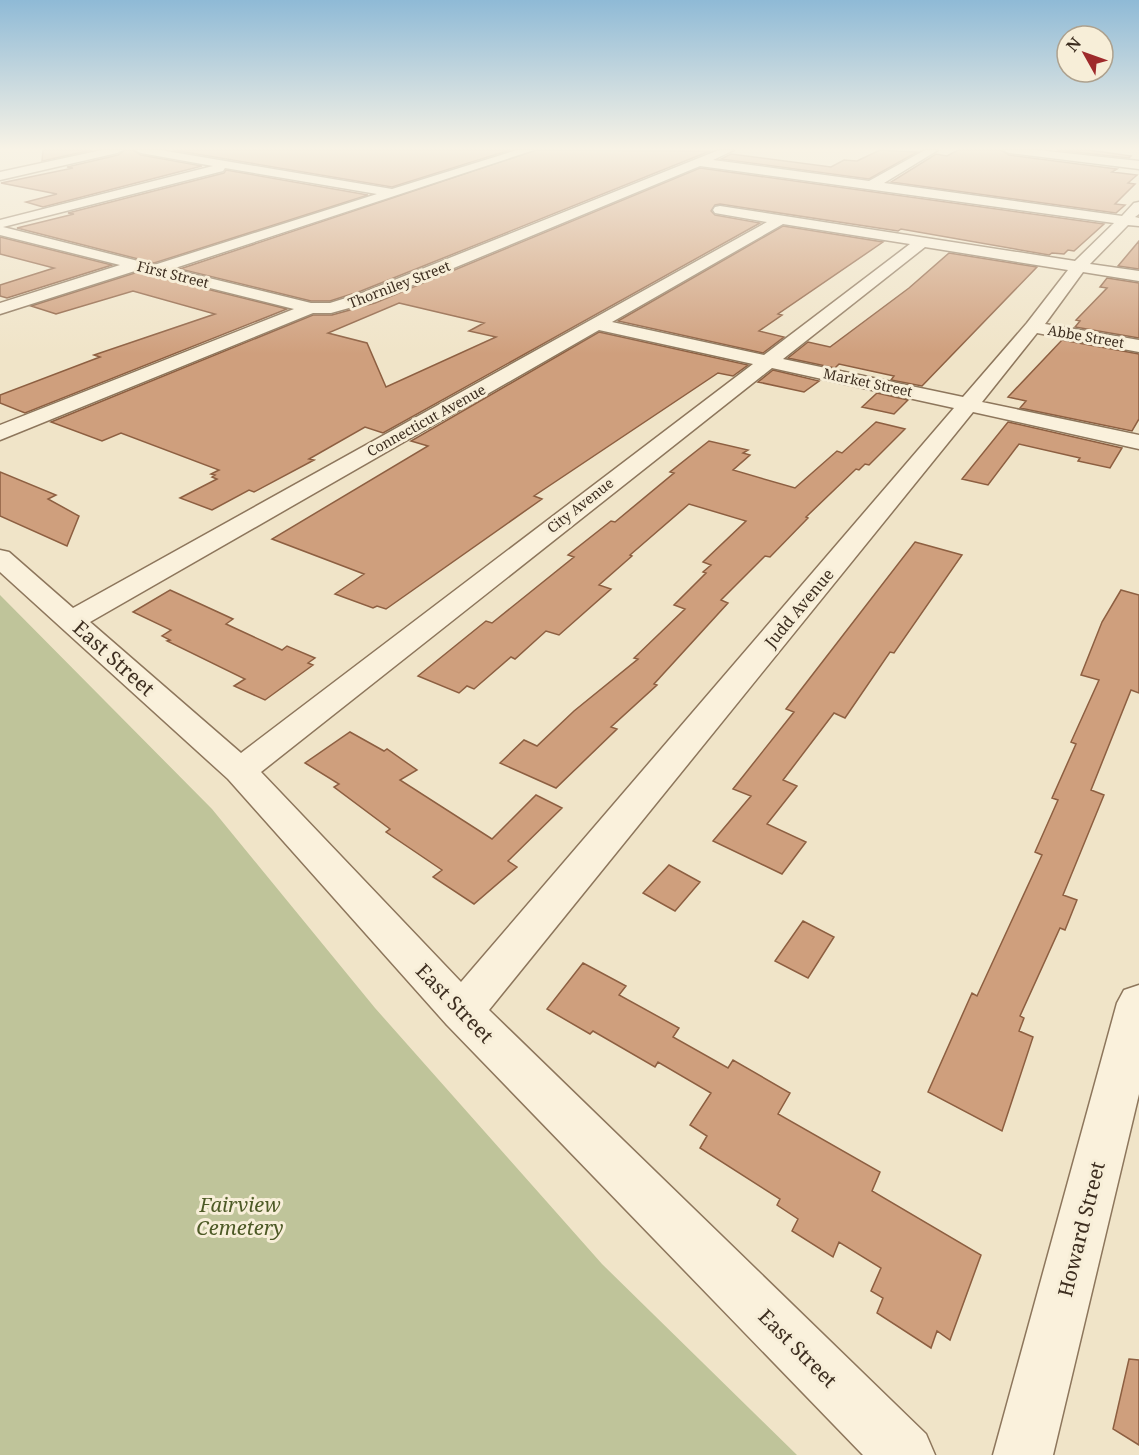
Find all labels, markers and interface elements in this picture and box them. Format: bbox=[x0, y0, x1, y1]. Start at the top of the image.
north arrow bbox=[1055, 24, 1115, 84]
text: N bbox=[1061, 32, 1086, 56]
street label: First Street bbox=[135, 256, 211, 292]
street label: Thorniley Street bbox=[345, 256, 453, 312]
street label: Abbe Street bbox=[1046, 320, 1126, 352]
street label: Market Street bbox=[822, 363, 914, 401]
street label: Connecticut Avenue bbox=[363, 379, 489, 461]
street label: City Avenue bbox=[543, 473, 617, 537]
street label: Judd Avenue bbox=[759, 564, 839, 653]
street label: East Street bbox=[68, 614, 160, 702]
street label: East Street bbox=[410, 957, 500, 1049]
street label: Howard Street bbox=[1051, 1158, 1111, 1300]
park label: Fairview Cemetery bbox=[196, 1191, 284, 1241]
street label: East Street bbox=[753, 1303, 843, 1393]

